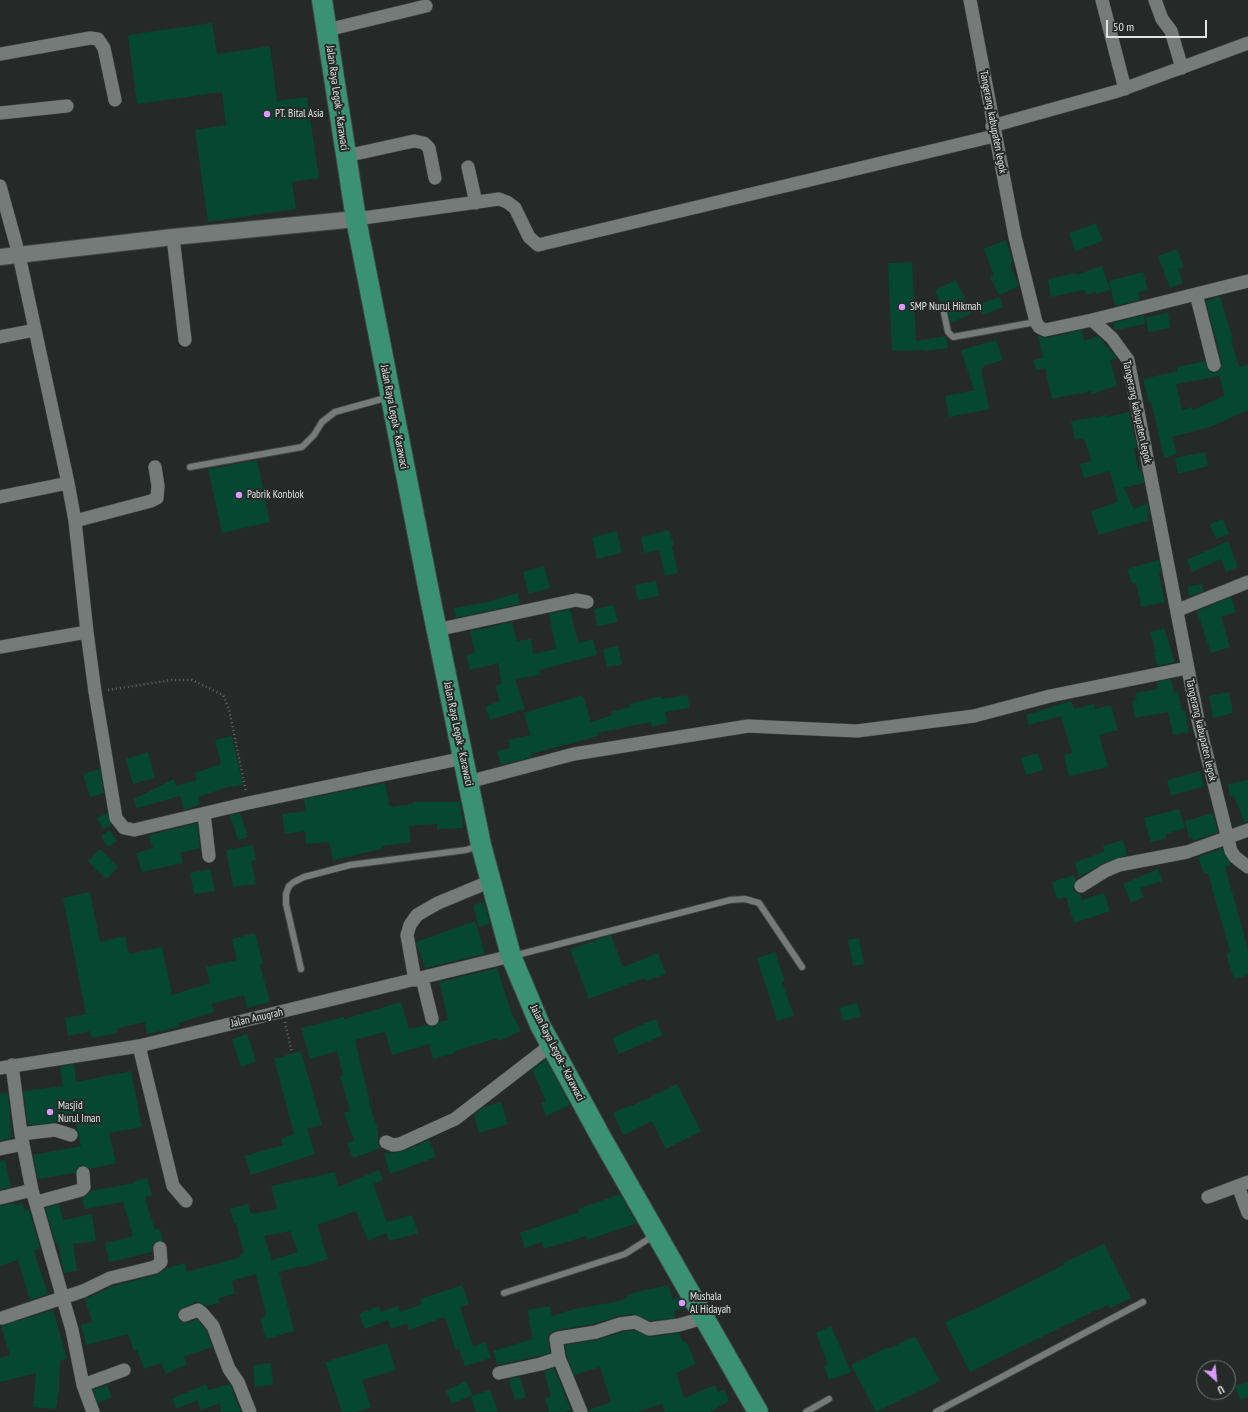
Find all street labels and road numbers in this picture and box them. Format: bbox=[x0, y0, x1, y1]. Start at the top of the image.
street label: Jalan Raya Legok - Karawaci bbox=[323, 45, 351, 151]
street label: Tangerang kabupaten legok bbox=[977, 69, 1009, 175]
street label: Tangerang kabupaten legok bbox=[1120, 359, 1154, 465]
street label: Jalan Raya Legok - Karawaci bbox=[377, 364, 411, 470]
street label: Tangerang kabupaten legok bbox=[1183, 678, 1219, 782]
street label: Jalan Raya Legok - Karawaci bbox=[441, 681, 475, 787]
street label: Jalan Raya Legok - Karawaci bbox=[527, 1003, 587, 1103]
street label: Jalan Anugrah bbox=[230, 1006, 284, 1030]

